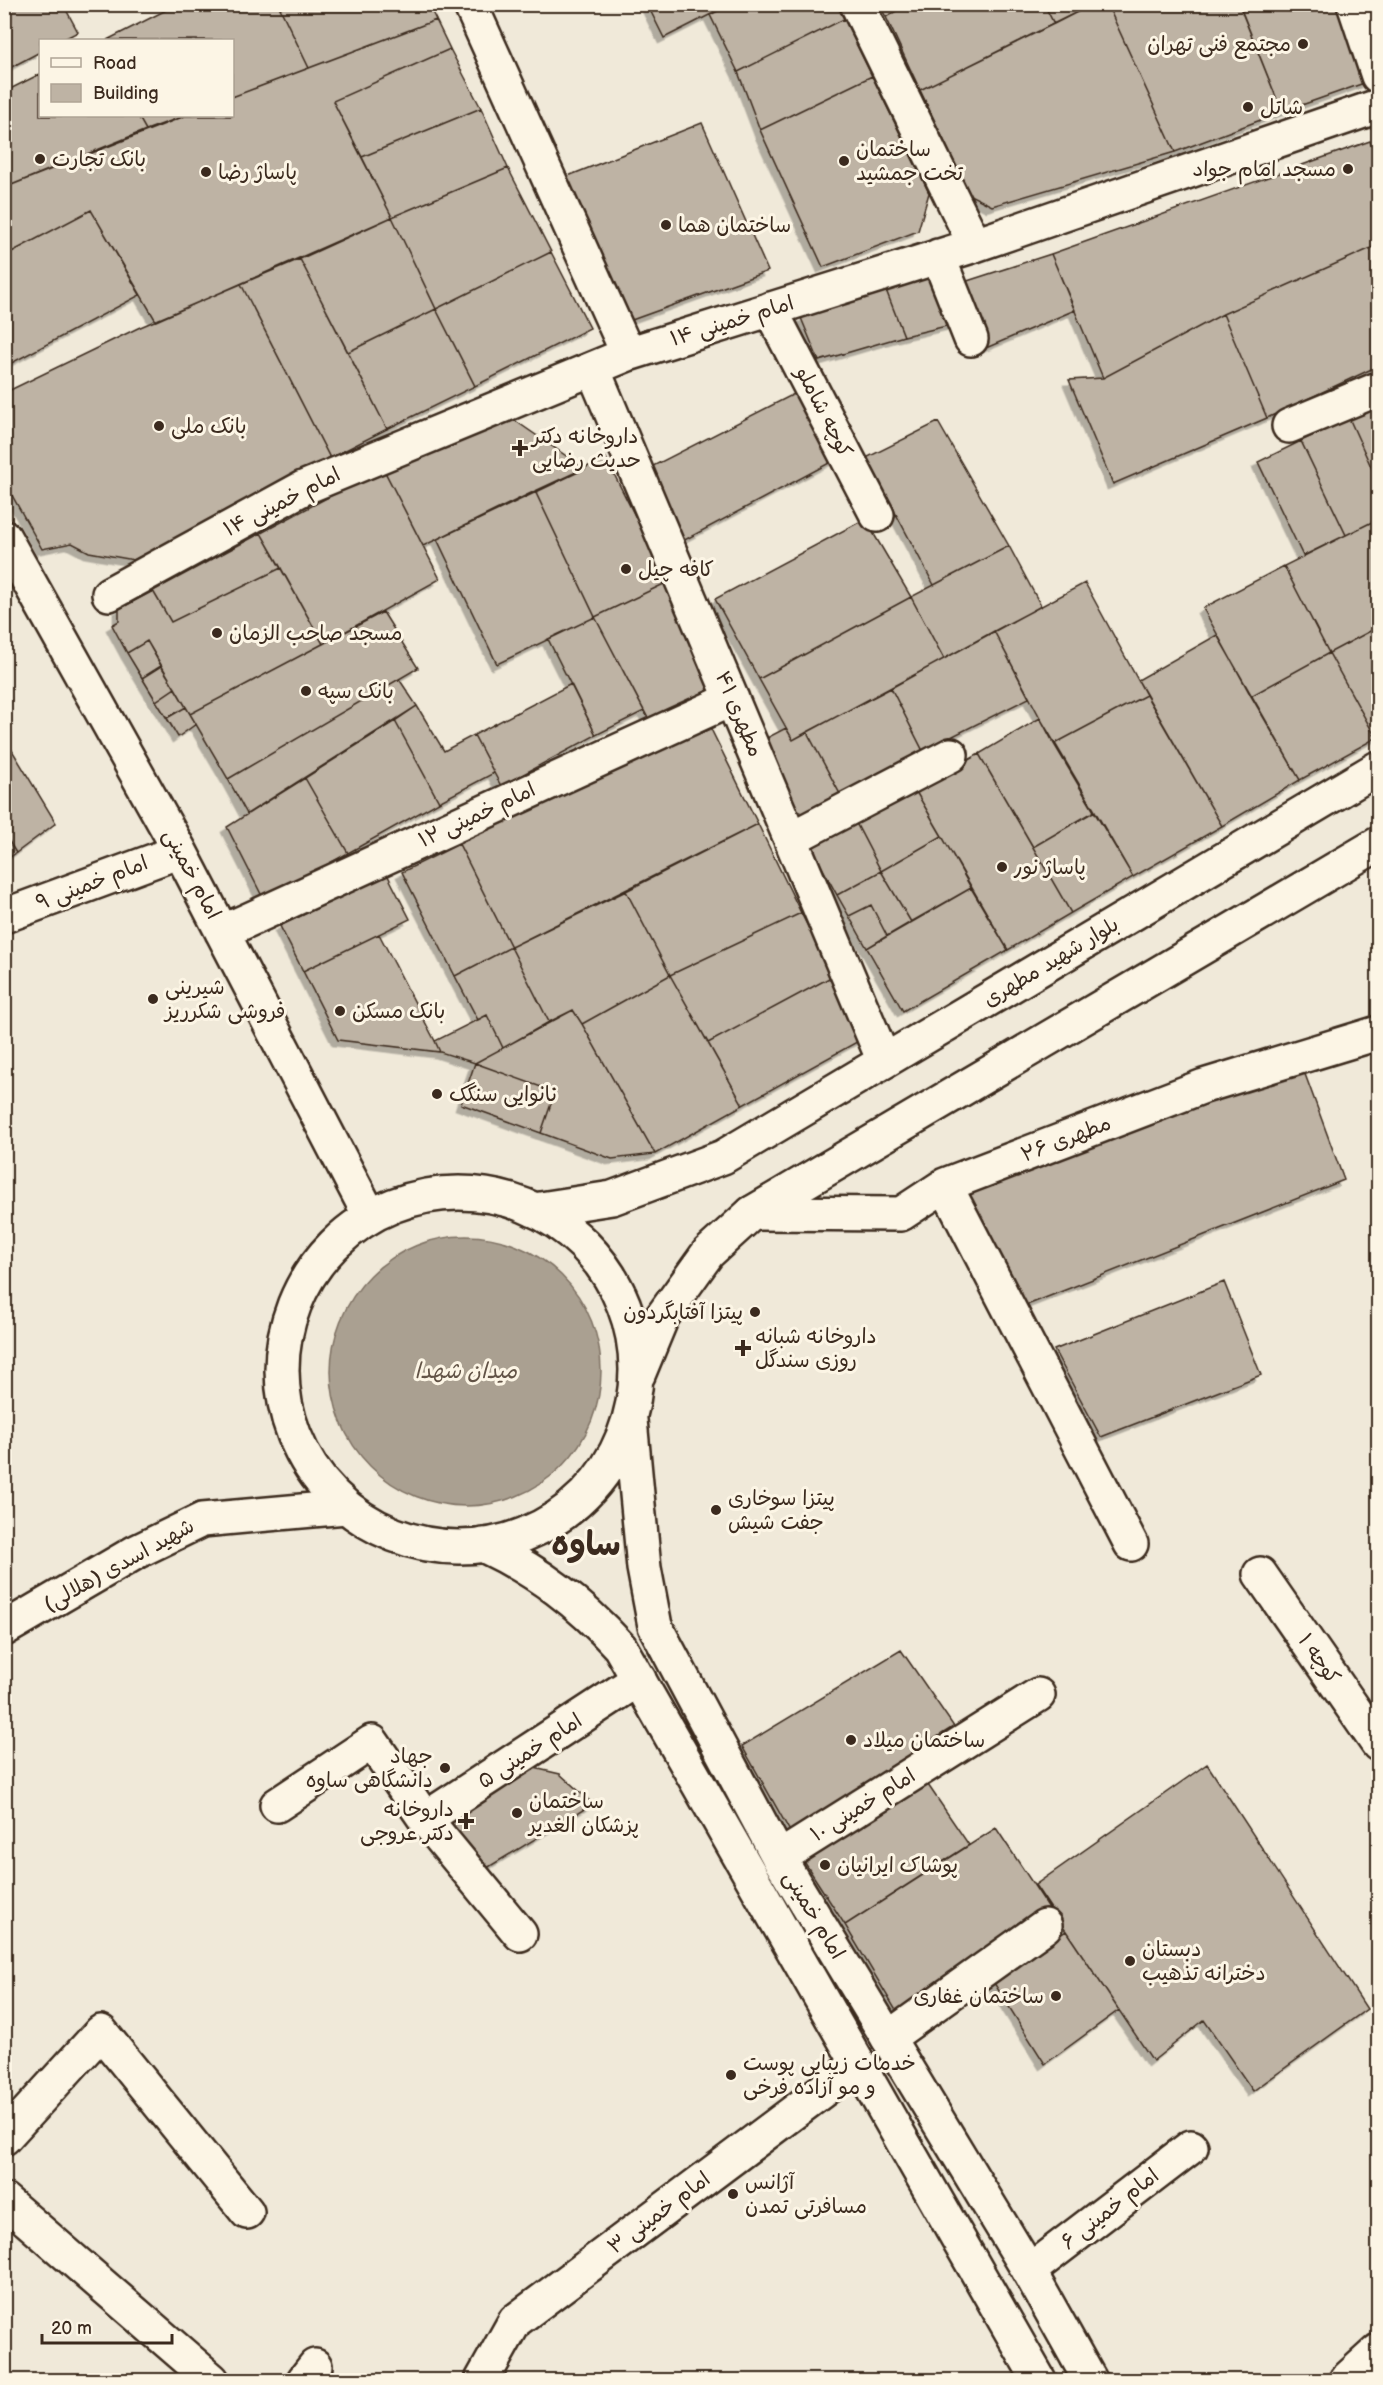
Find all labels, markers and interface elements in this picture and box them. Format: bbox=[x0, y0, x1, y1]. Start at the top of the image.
place label: مجتمع فنی تهران bbox=[1147, 32, 1291, 59]
marker: مجتمع فنی تهران bbox=[1296, 37, 1310, 51]
legend bbox=[39, 39, 234, 117]
text: Road bbox=[93, 53, 137, 74]
text: Building bbox=[93, 83, 159, 104]
place label: شاتل bbox=[1260, 95, 1303, 120]
marker: شاتل bbox=[1241, 100, 1255, 114]
place label: ساختمان تخت جمشید bbox=[856, 137, 964, 186]
place label: بانک تجارت bbox=[52, 147, 146, 172]
marker: بانک تجارت bbox=[33, 152, 47, 166]
marker: ساختمان تخت جمشید bbox=[837, 154, 851, 168]
place label: مسجد امام جواد bbox=[1192, 157, 1336, 185]
place label: پاساژ رضا bbox=[218, 160, 297, 185]
marker: مسجد امام جواد bbox=[1341, 162, 1355, 176]
marker: پاساژ رضا bbox=[199, 165, 213, 179]
place label: ساختمان هما bbox=[678, 213, 791, 238]
marker: ساختمان هما bbox=[659, 218, 673, 232]
street label: امام خمینی ۱۴ bbox=[667, 290, 798, 355]
street label: کوچه شاملو bbox=[789, 361, 858, 462]
place label: بانک ملی bbox=[171, 414, 247, 440]
marker: بانک ملی bbox=[152, 419, 166, 433]
place label: داروخانه دکتر حدیث رضایی bbox=[530, 424, 641, 474]
marker: داروخانه دکتر حدیث رضایی bbox=[513, 441, 527, 455]
street label: امام خمینی ۱۴ bbox=[219, 462, 346, 545]
place label: کافه چیل bbox=[638, 557, 714, 582]
marker: کافه چیل bbox=[619, 562, 633, 576]
place label: مسجد صاحب الزمان bbox=[229, 621, 403, 646]
marker: مسجد صاحب الزمان bbox=[210, 626, 224, 640]
street label: مطهری ۴۱ bbox=[710, 667, 768, 761]
place label: بانک سپه bbox=[318, 679, 394, 704]
marker: بانک سپه bbox=[299, 684, 313, 698]
street label: امام خمینی ۱۲ bbox=[414, 777, 541, 856]
street label: امام خمینی bbox=[155, 824, 226, 925]
street label: امام خمینی ۹ bbox=[33, 850, 153, 919]
place label: پاساژ نور bbox=[1013, 855, 1086, 880]
marker: پاساژ نور bbox=[995, 860, 1009, 874]
street label: بلوار شهید مطهری bbox=[979, 912, 1123, 1012]
place label: شیرینی فروشی شکرریز bbox=[163, 975, 285, 1025]
marker: شیرینی فروشی شکرریز bbox=[146, 992, 160, 1006]
place label: بانک مسکن bbox=[352, 999, 445, 1024]
marker: بانک مسکن bbox=[333, 1004, 347, 1018]
place label: نانوایی سنگک bbox=[449, 1082, 558, 1108]
marker: نانوایی سنگک bbox=[430, 1087, 444, 1101]
street label: مطهری ۲۶ bbox=[1018, 1110, 1114, 1168]
place label: پیتزا آفتابگردون bbox=[623, 1300, 743, 1325]
marker: پیتزا آفتابگردون bbox=[748, 1305, 762, 1319]
place label: داروخانه شبانه روزی سندگل bbox=[755, 1324, 877, 1373]
marker: داروخانه شبانه روزی سندگل bbox=[736, 1341, 750, 1355]
water label: میدان شهدا bbox=[415, 1358, 517, 1385]
place label: پیتزا سوخاری جفت شیش bbox=[728, 1486, 835, 1535]
marker: پیتزا سوخاری جفت شیش bbox=[709, 1503, 723, 1517]
street label: شهید اسدی (هلالی) bbox=[39, 1513, 199, 1618]
district label: ساوه bbox=[551, 1525, 621, 1565]
street label: کوچه ۱ bbox=[1293, 1629, 1345, 1689]
street label: امام خمینی ۵ bbox=[473, 1708, 588, 1796]
place label: ساختمان میلاد bbox=[863, 1728, 985, 1753]
marker: ساختمان میلاد bbox=[844, 1733, 858, 1747]
place label: جهاد دانشگاهی ساوه bbox=[306, 1744, 433, 1794]
marker: جهاد دانشگاهی ساوه bbox=[438, 1761, 452, 1775]
street label: امام خمینی ۱۰ bbox=[806, 1763, 922, 1850]
place label: ساختمان پزشکان الغدیر bbox=[527, 1789, 639, 1838]
place label: داروخانه دکتر عروجی bbox=[360, 1797, 454, 1847]
marker: ساختمان پزشکان الغدیر bbox=[510, 1806, 524, 1820]
marker: داروخانه دکتر عروجی bbox=[459, 1814, 473, 1828]
place label: پوشاک ایرانیان bbox=[837, 1853, 958, 1878]
marker: پوشاک ایرانیان bbox=[818, 1858, 832, 1872]
street label: امام خمینی bbox=[775, 1866, 850, 1965]
place label: دبستان دخترانه تذهیب bbox=[1142, 1937, 1266, 1986]
marker: دبستان دخترانه تذهیب bbox=[1123, 1954, 1137, 1968]
place label: ساختمان غفاری bbox=[913, 1984, 1044, 2009]
marker: ساختمان غفاری bbox=[1049, 1989, 1063, 2003]
place label: خدمات زیبایی پوست و مو آزاده فرخی bbox=[743, 2051, 916, 2101]
marker: خدمات زیبایی پوست و مو آزاده فرخی bbox=[724, 2068, 738, 2082]
street label: امام خمینی ۶ bbox=[1056, 2163, 1166, 2257]
street label: امام خمینی ۳ bbox=[603, 2166, 717, 2262]
place label: آژانس مسافرتی تمدن bbox=[745, 2170, 867, 2220]
marker: آژانس مسافرتی تمدن bbox=[726, 2187, 740, 2201]
scale bar bbox=[42, 2307, 172, 2345]
text: 20 m bbox=[51, 2318, 92, 2339]

